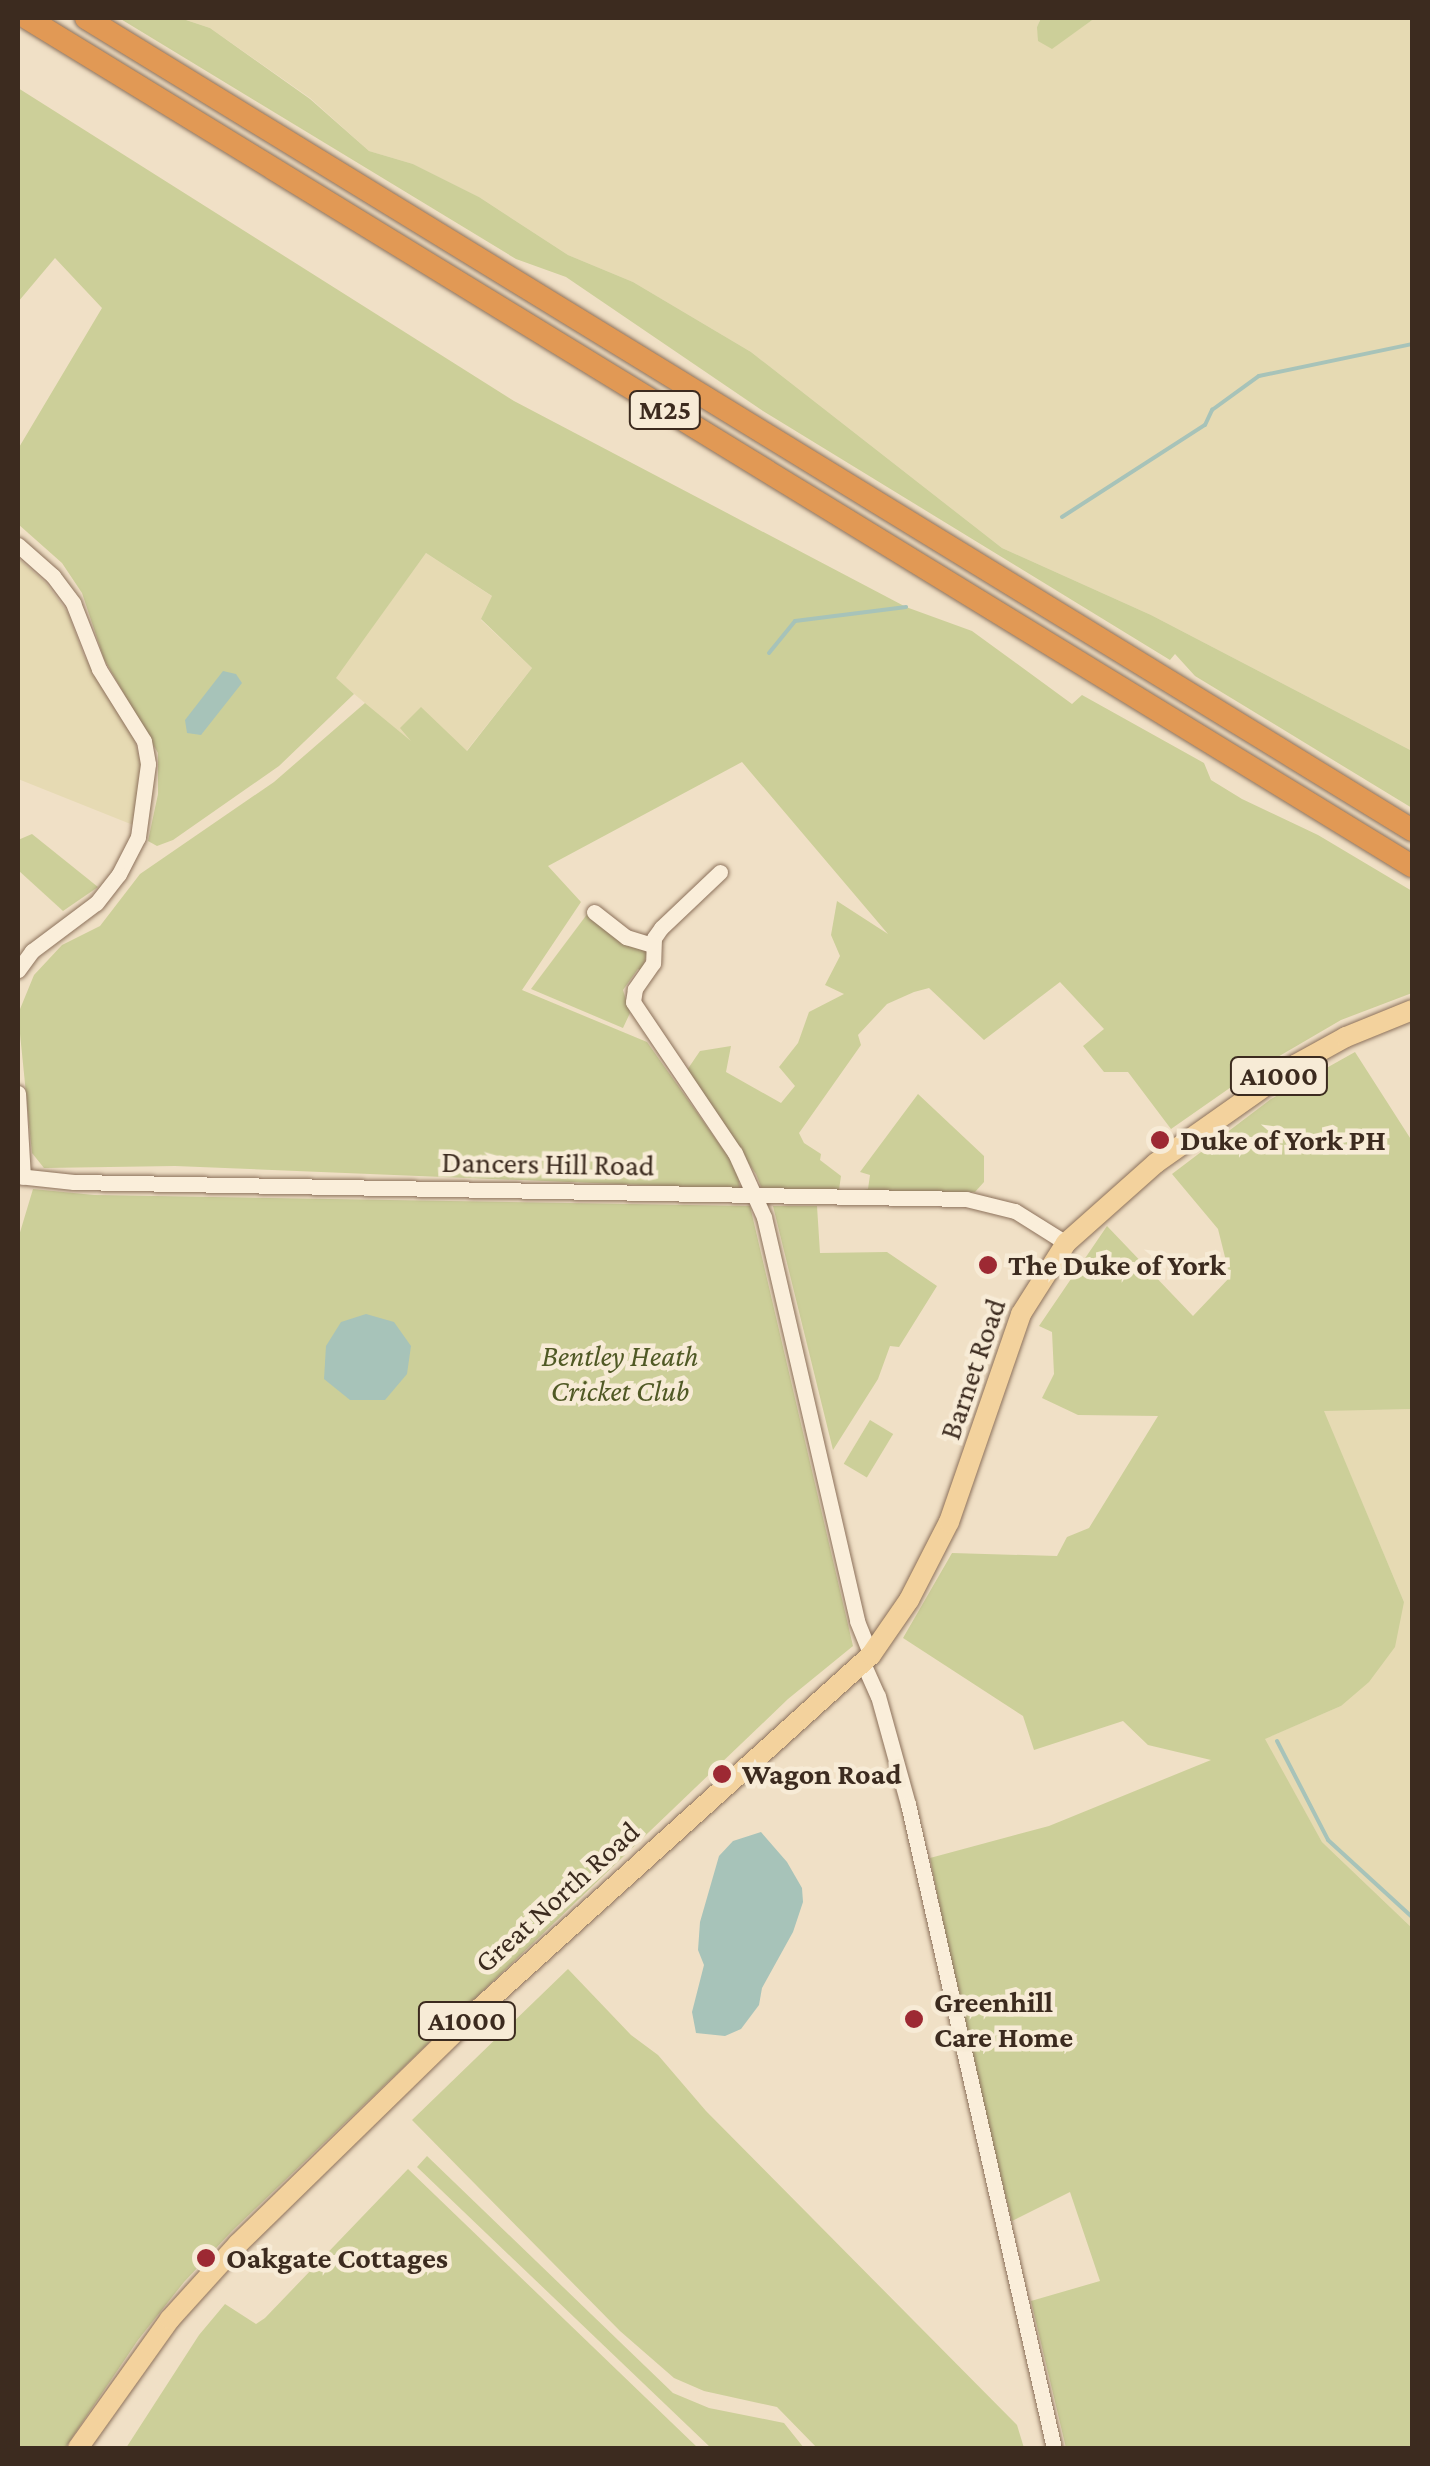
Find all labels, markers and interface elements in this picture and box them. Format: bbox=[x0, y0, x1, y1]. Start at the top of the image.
road number: M25 bbox=[628, 387, 702, 433]
road number: A1000 bbox=[1229, 1053, 1329, 1099]
place label: Duke of York PH bbox=[1180, 1122, 1386, 1158]
marker: Duke of York PH bbox=[1149, 1129, 1171, 1151]
street label: Dancers Hill Road bbox=[441, 1144, 655, 1184]
place label: The Duke of York bbox=[1008, 1247, 1226, 1283]
marker: The Duke of York bbox=[977, 1254, 999, 1276]
street label: Barnet Road bbox=[932, 1294, 1014, 1444]
park label: Bentley Heath Cricket Club bbox=[541, 1338, 699, 1408]
place label: Wagon Road bbox=[742, 1756, 902, 1792]
marker: Wagon Road bbox=[711, 1763, 733, 1785]
street label: Great North Road bbox=[467, 1814, 647, 1980]
place label: Greenhill Care Home bbox=[934, 1984, 1073, 2054]
road number: A1000 bbox=[417, 1998, 517, 2044]
marker: Greenhill Care Home bbox=[903, 2008, 925, 2030]
place label: Oakgate Cottages bbox=[226, 2240, 448, 2276]
marker: Oakgate Cottages bbox=[195, 2247, 217, 2269]

